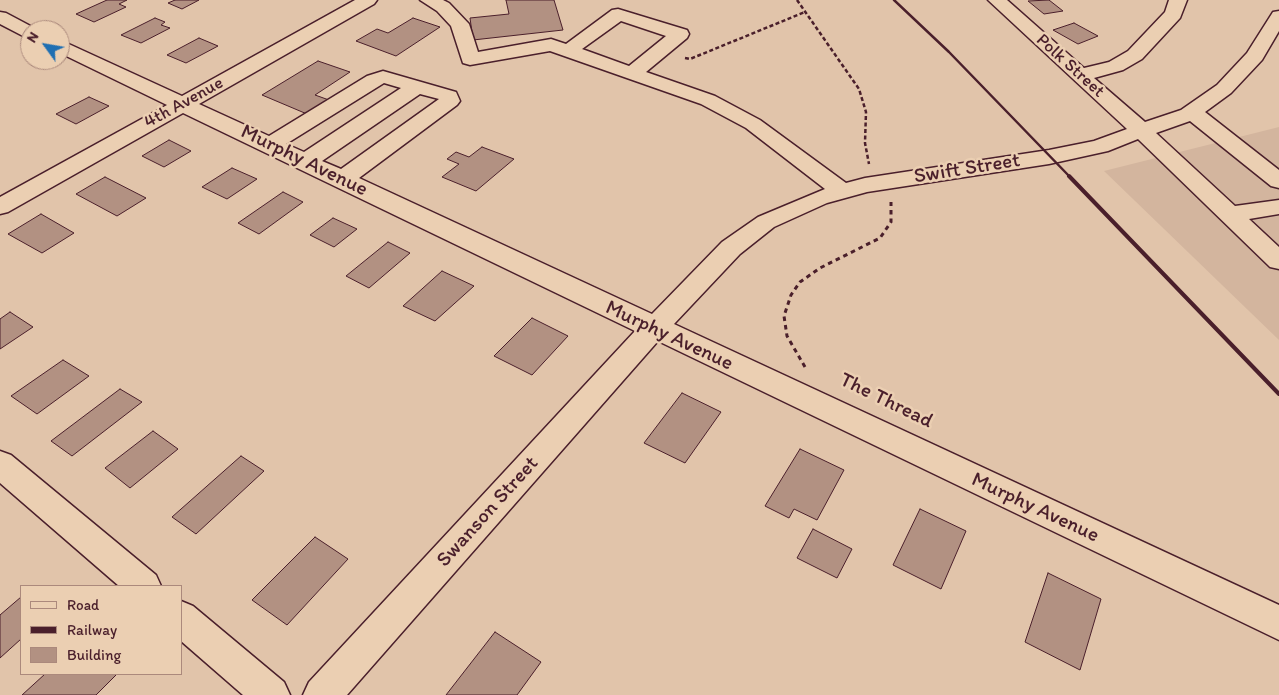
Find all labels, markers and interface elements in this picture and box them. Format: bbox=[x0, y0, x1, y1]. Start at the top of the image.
north arrow bbox=[20, 20, 70, 70]
text: N bbox=[23, 29, 42, 46]
street label: Polk Street bbox=[1031, 30, 1109, 102]
street label: 4th Avenue bbox=[141, 72, 227, 134]
street label: Murphy Avenue bbox=[236, 119, 372, 203]
street label: Swift Street bbox=[912, 148, 1022, 190]
street label: Murphy Avenue bbox=[601, 295, 737, 377]
street label: The Thread bbox=[835, 368, 937, 434]
street label: Swanson Street bbox=[432, 451, 544, 573]
street label: Murphy Avenue bbox=[967, 467, 1103, 549]
legend bbox=[20, 585, 182, 675]
text: Road bbox=[67, 596, 99, 614]
text: Railway bbox=[67, 621, 117, 639]
text: Building bbox=[67, 646, 121, 664]

